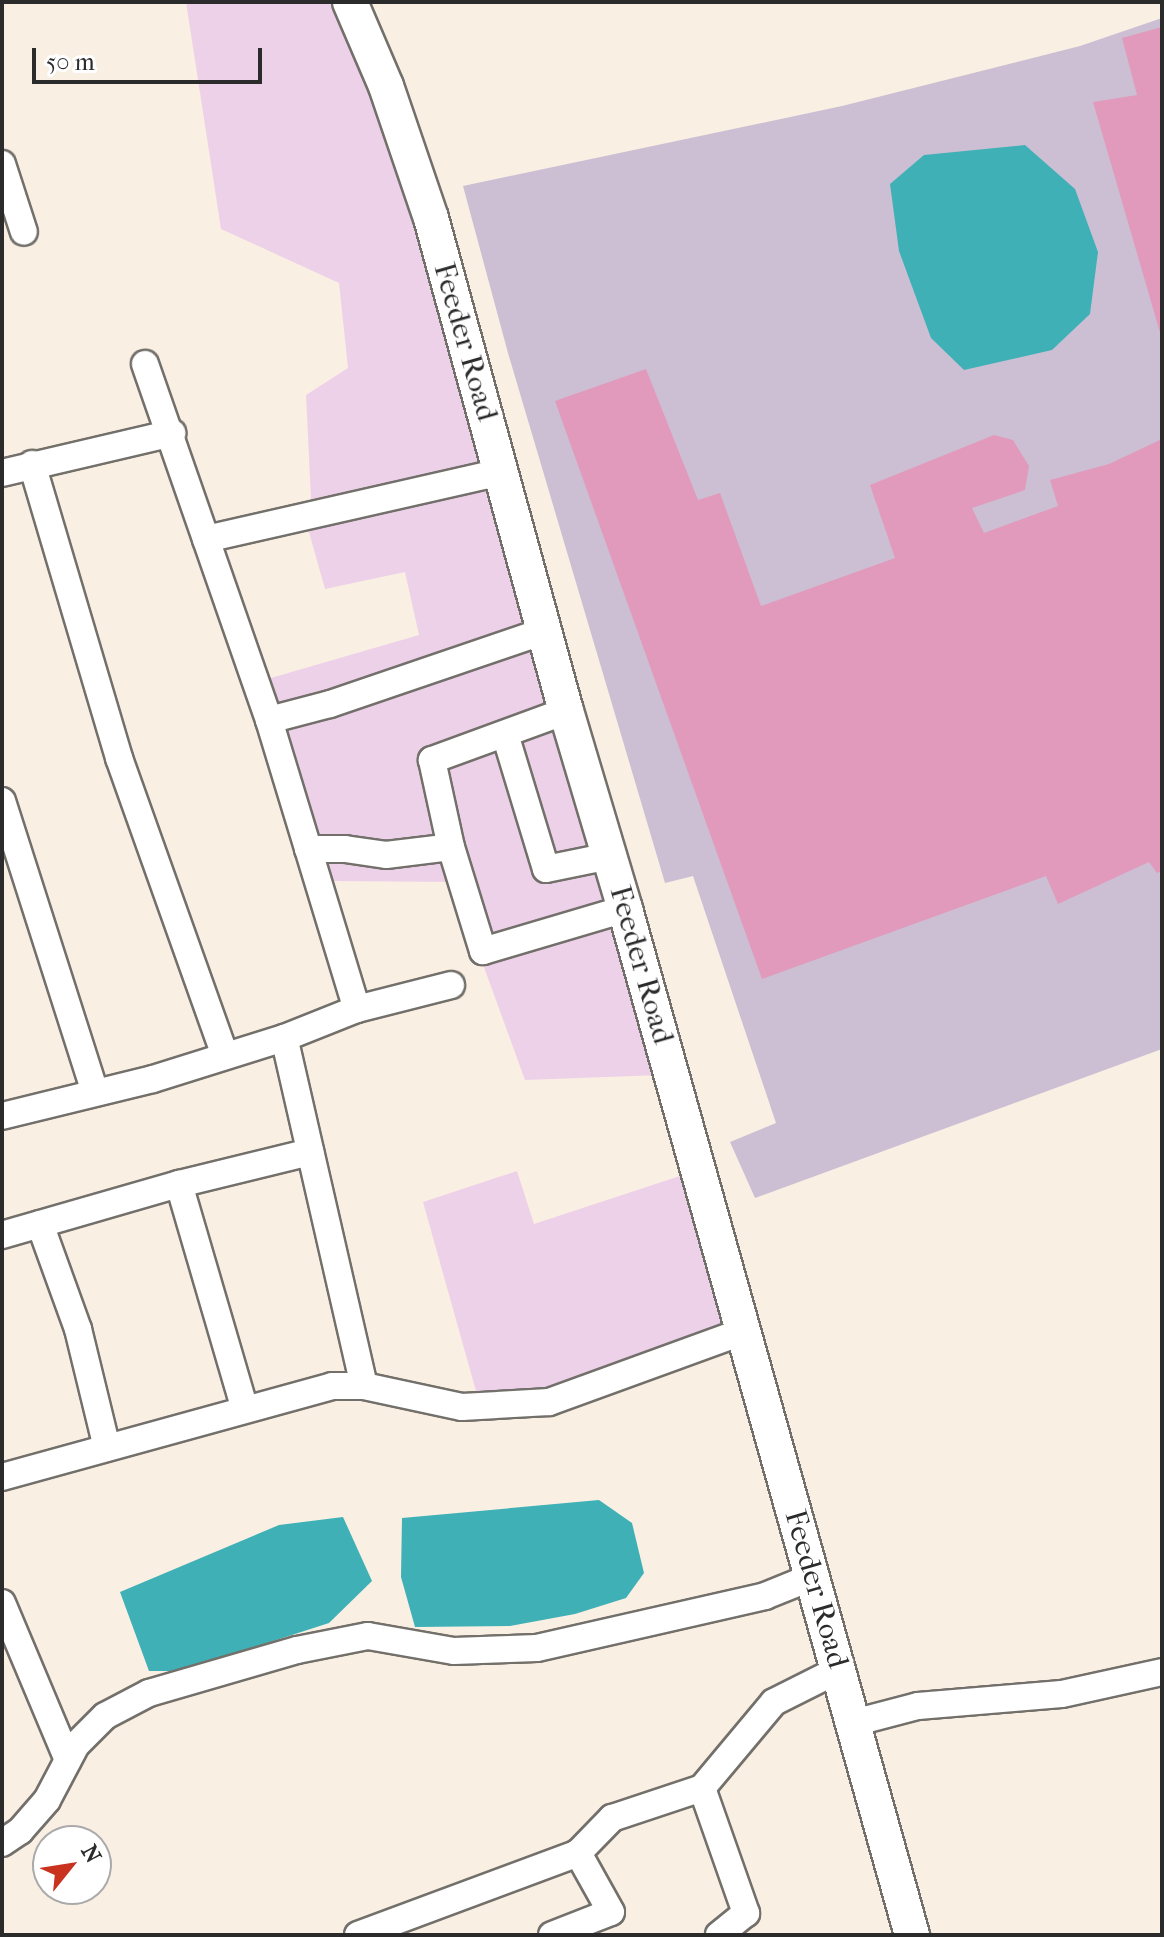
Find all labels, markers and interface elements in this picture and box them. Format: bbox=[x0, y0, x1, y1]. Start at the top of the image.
scale bar bbox=[36, 32, 266, 82]
text: 50 m bbox=[46, 48, 95, 76]
street label: Feeder Road bbox=[425, 259, 505, 425]
street label: Feeder Road bbox=[601, 882, 681, 1048]
street label: Feeder Road bbox=[776, 1506, 856, 1672]
north arrow bbox=[32, 1825, 112, 1905]
text: N bbox=[76, 1840, 106, 1868]

